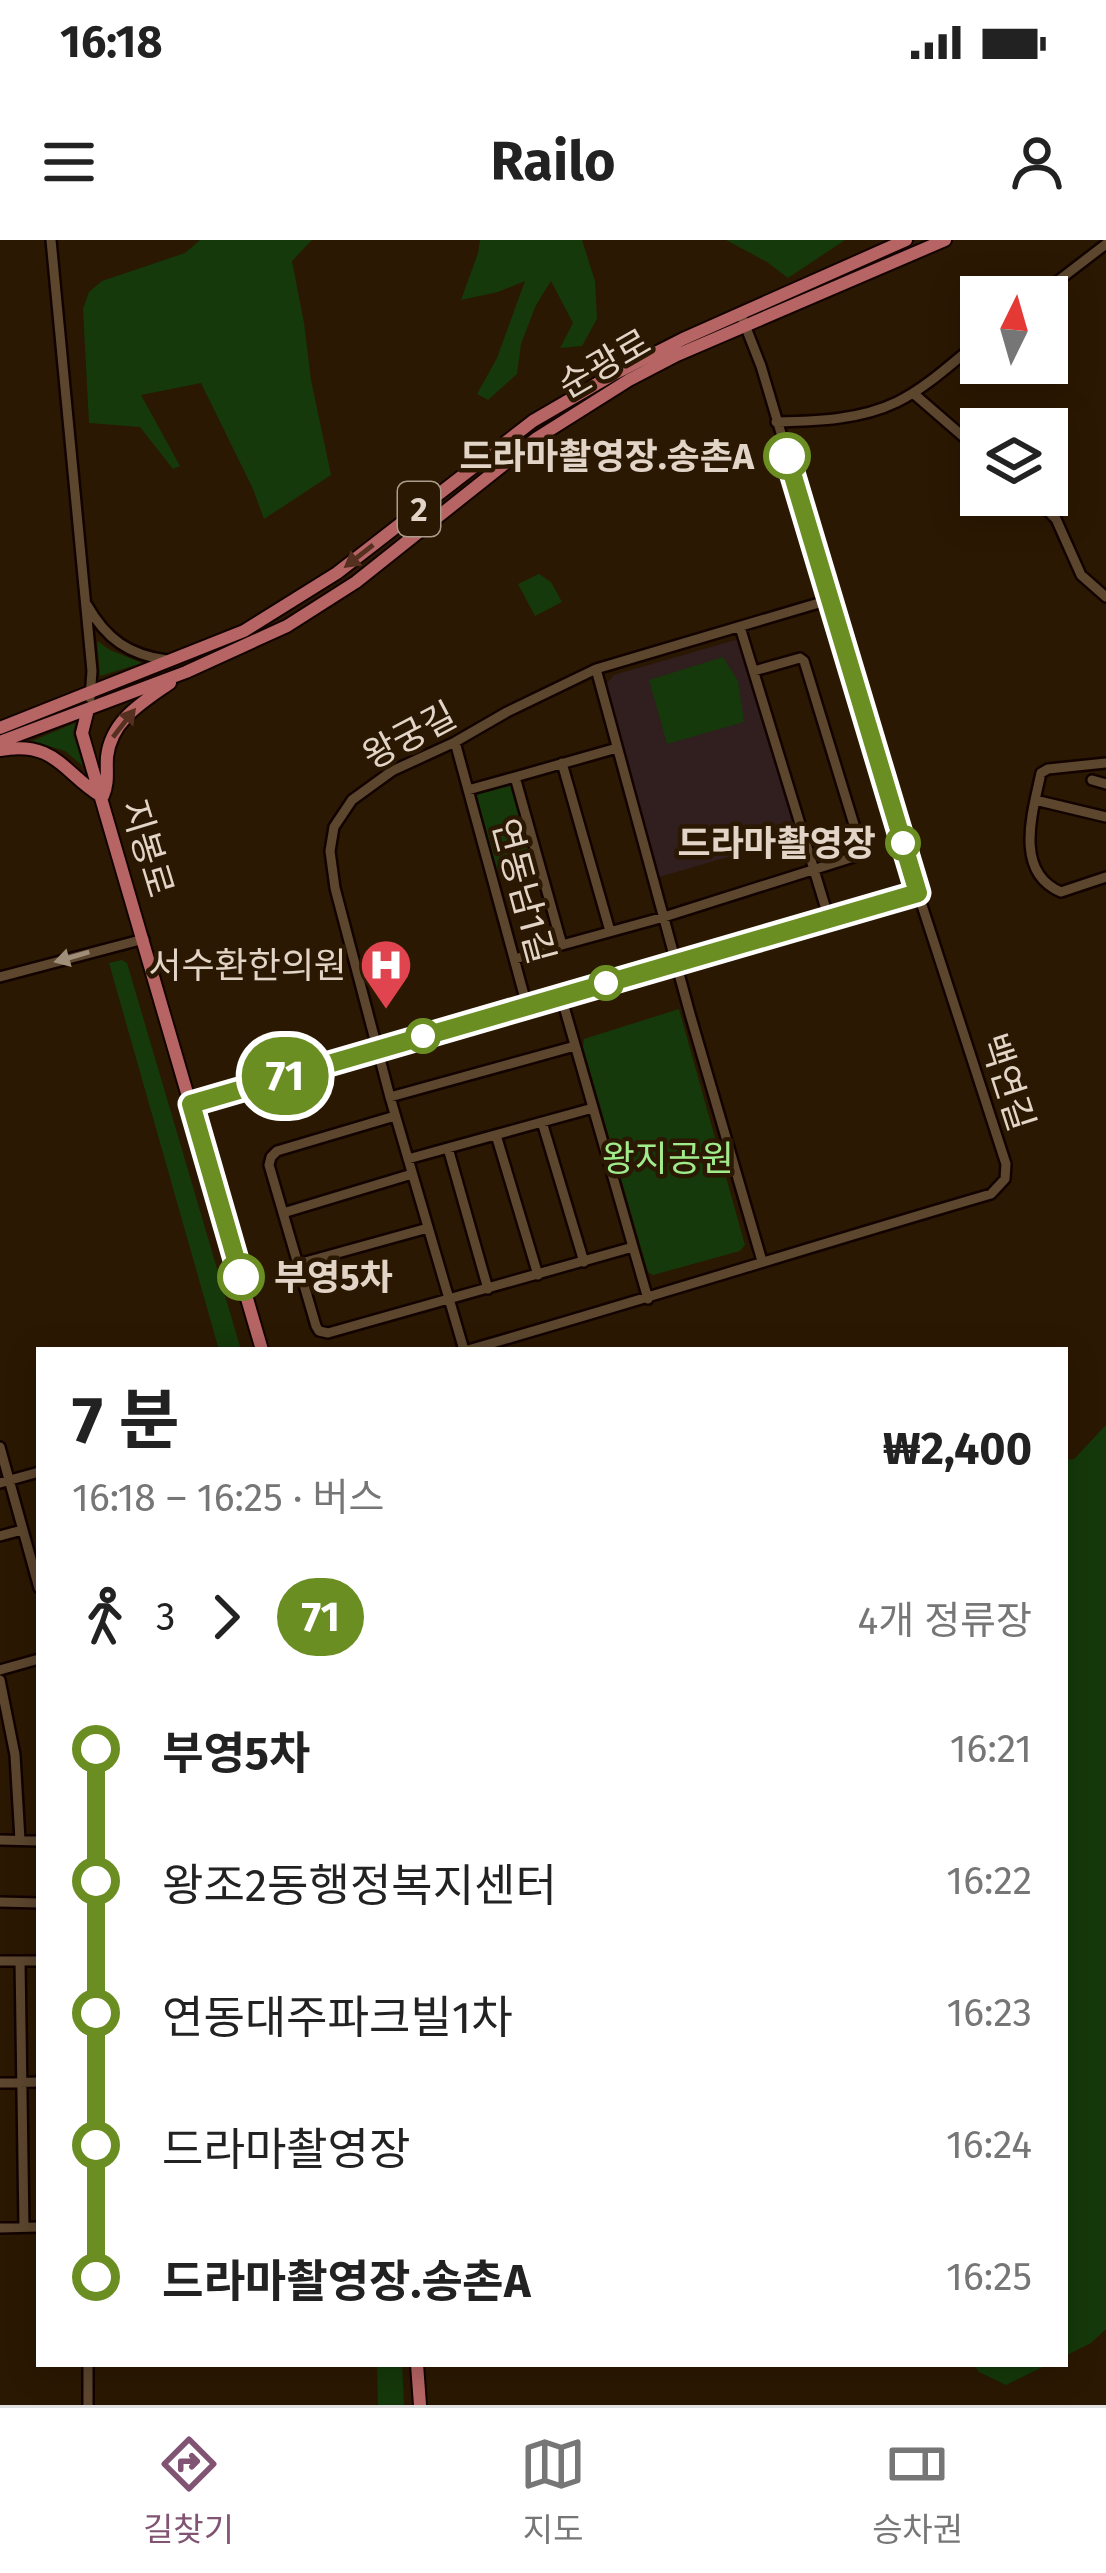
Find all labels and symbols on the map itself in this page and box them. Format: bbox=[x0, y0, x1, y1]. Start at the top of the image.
north arrow bbox=[960, 276, 1068, 384]
street label: 순광로 bbox=[550, 320, 659, 408]
marker: 드라마촬영장.송촌A bbox=[765, 434, 809, 478]
place label: 드라마촬영장.송촌A bbox=[459, 435, 755, 479]
road number: 2 bbox=[398, 482, 440, 536]
one-way arrow bbox=[344, 543, 375, 568]
street label: 왕궁길 bbox=[355, 693, 464, 779]
one-way arrow bbox=[112, 707, 136, 738]
street label: 지봉로 bbox=[111, 794, 183, 902]
street label: 연동남1길 bbox=[483, 814, 563, 968]
place label: 드라마촬영장 bbox=[677, 822, 876, 866]
marker: 드라마촬영장 bbox=[887, 827, 919, 859]
hospital icon: 서수환한의원 bbox=[358, 937, 414, 1011]
place label: 서수환한의원 bbox=[148, 944, 347, 988]
one-way arrow bbox=[53, 949, 90, 967]
unlabelled marker bbox=[590, 967, 622, 999]
unlabelled marker bbox=[407, 1020, 439, 1052]
street label: 백연길 bbox=[971, 1028, 1043, 1136]
line badge: 71 bbox=[231, 1037, 339, 1115]
park label: 왕지공원 bbox=[602, 1137, 734, 1181]
marker: 부영5차 bbox=[219, 1255, 263, 1299]
place label: 부영5차 bbox=[274, 1256, 393, 1300]

